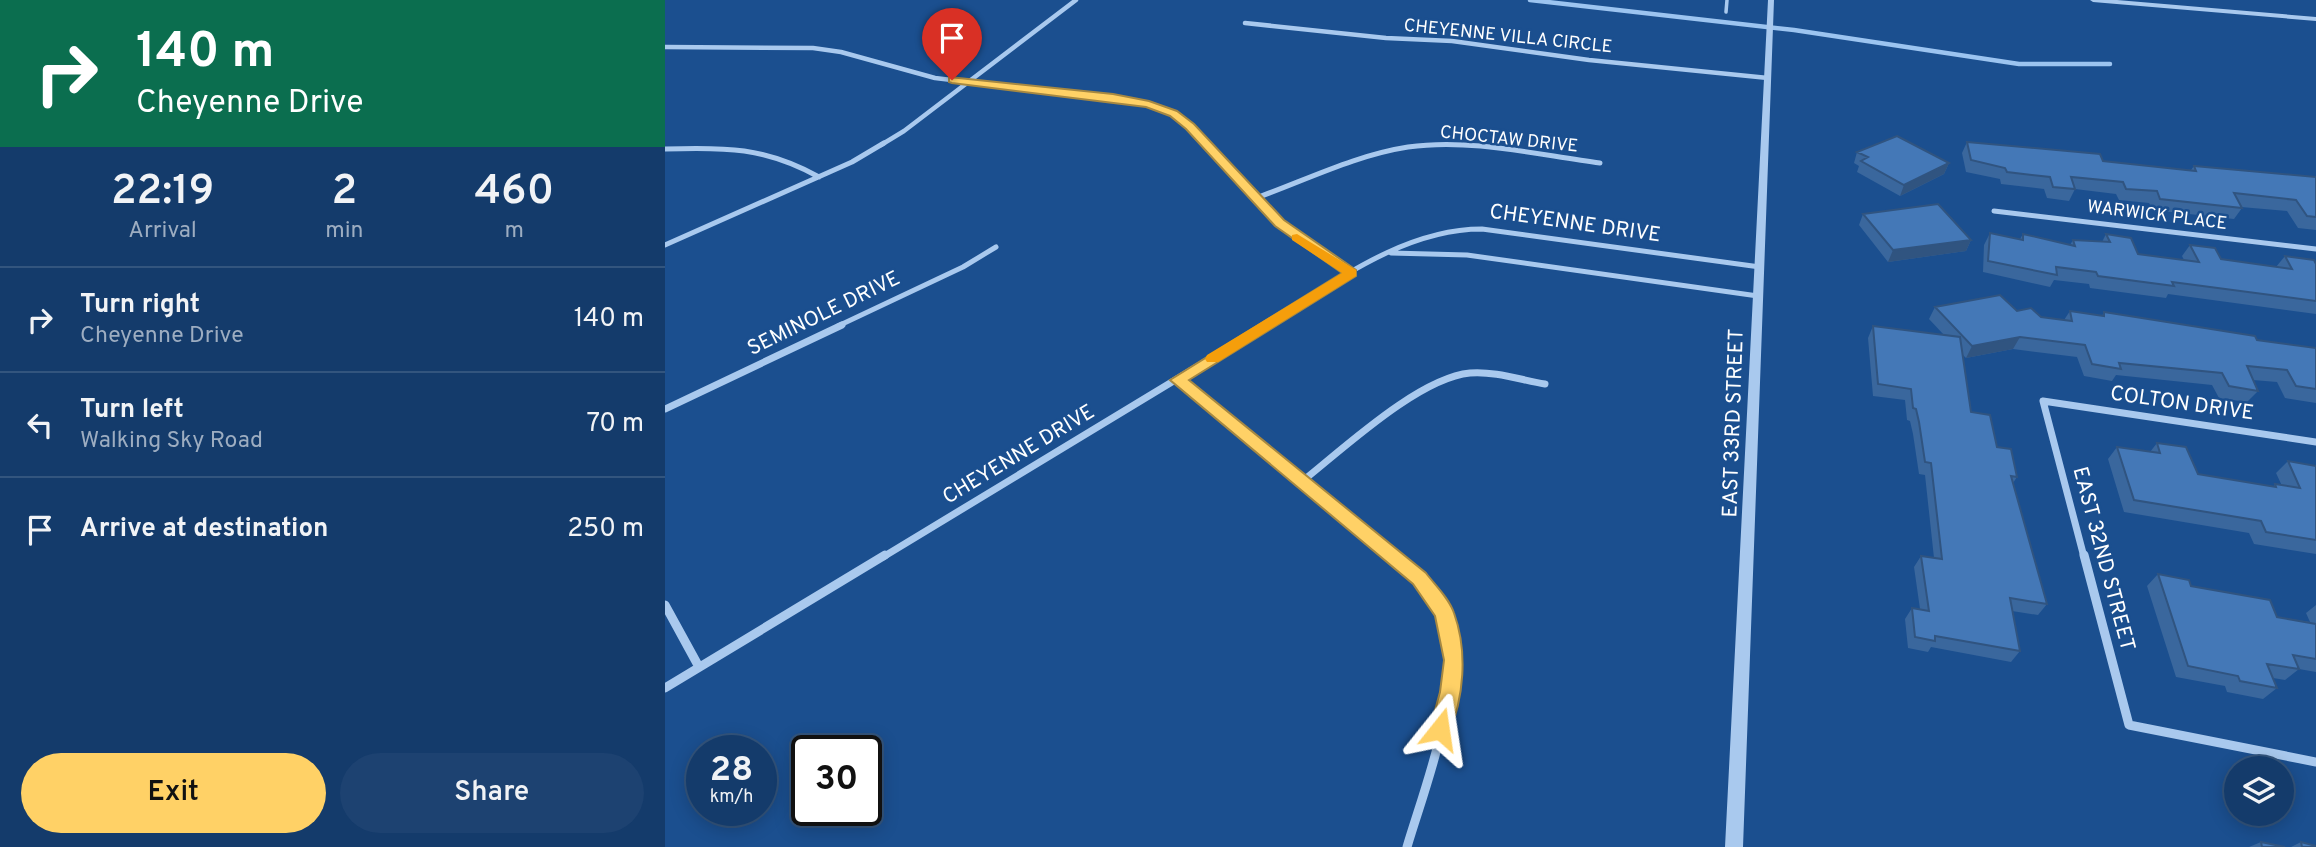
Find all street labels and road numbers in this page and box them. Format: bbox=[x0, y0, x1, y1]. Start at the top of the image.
street label: CHEYENNE VILLA CIRCLE bbox=[1403, 15, 1613, 59]
street label: CHOCTAW DRIVE bbox=[1439, 121, 1579, 159]
street label: WARWICK PLACE bbox=[2086, 196, 2228, 236]
street label: CHEYENNE DRIVE bbox=[1488, 199, 1662, 249]
street label: SEMINOLE DRIVE bbox=[743, 265, 905, 363]
street label: EAST 33RD STREET bbox=[1717, 328, 1751, 518]
street label: COLTON DRIVE bbox=[2108, 381, 2256, 427]
street label: CHEYENNE DRIVE bbox=[938, 399, 1100, 511]
street label: EAST 32ND STREET bbox=[2065, 464, 2141, 654]

